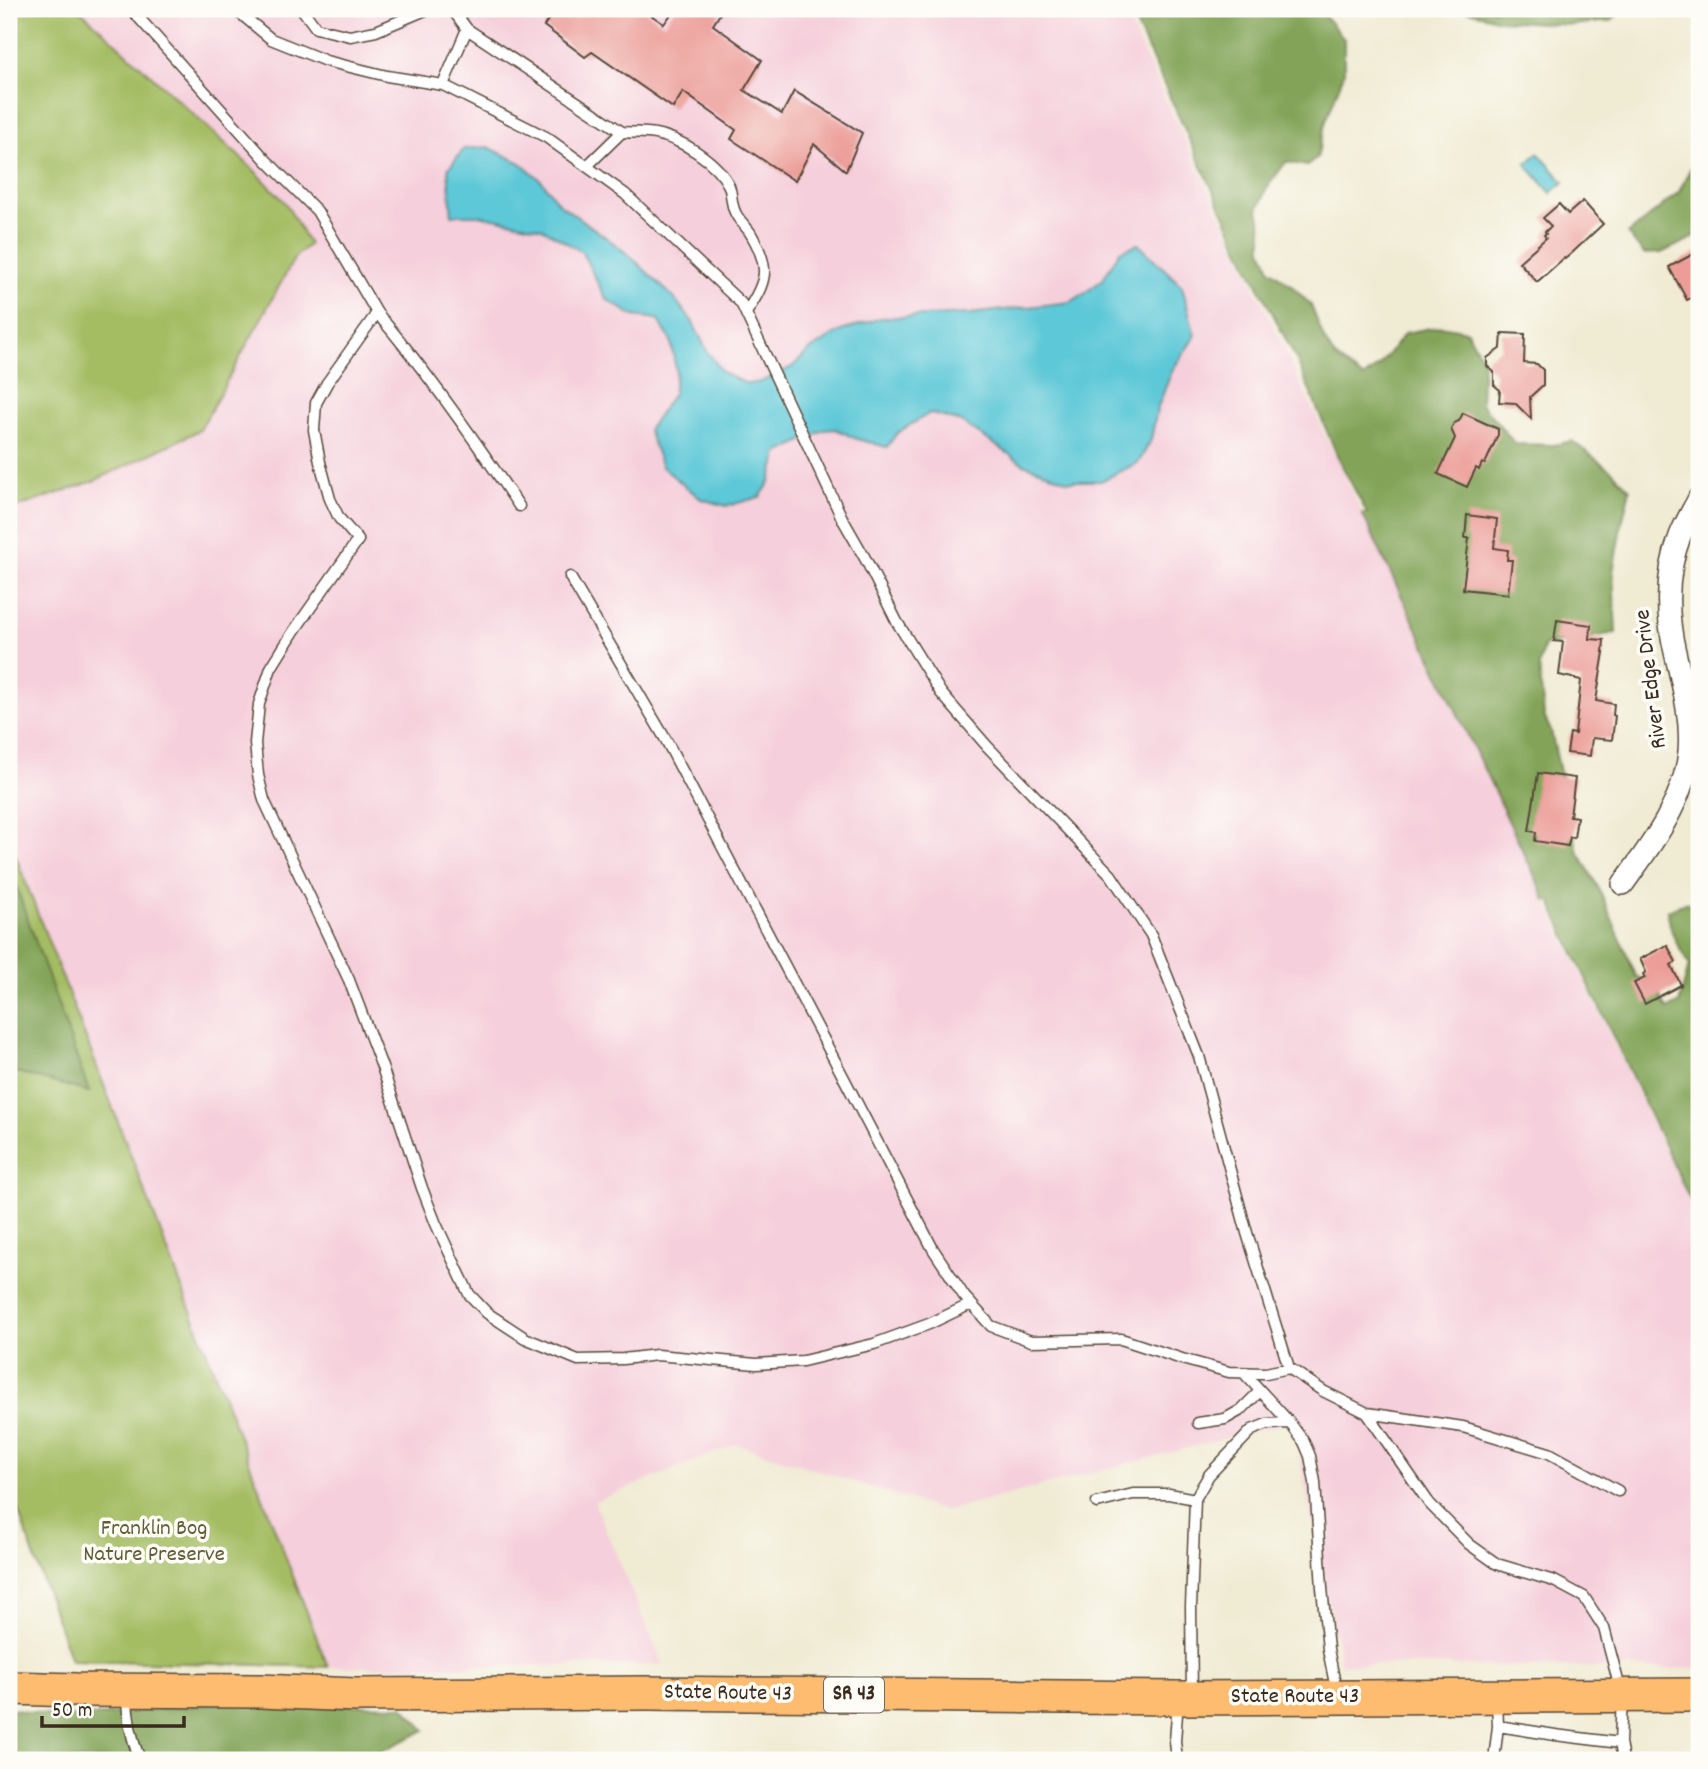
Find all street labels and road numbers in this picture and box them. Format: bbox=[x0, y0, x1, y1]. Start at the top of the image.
street label: River Edge Drive bbox=[1627, 608, 1677, 750]
street label: State Route 43 bbox=[664, 1676, 792, 1712]
road number: SR 43 bbox=[824, 1678, 884, 1712]
street label: State Route 43 bbox=[1231, 1681, 1359, 1714]

